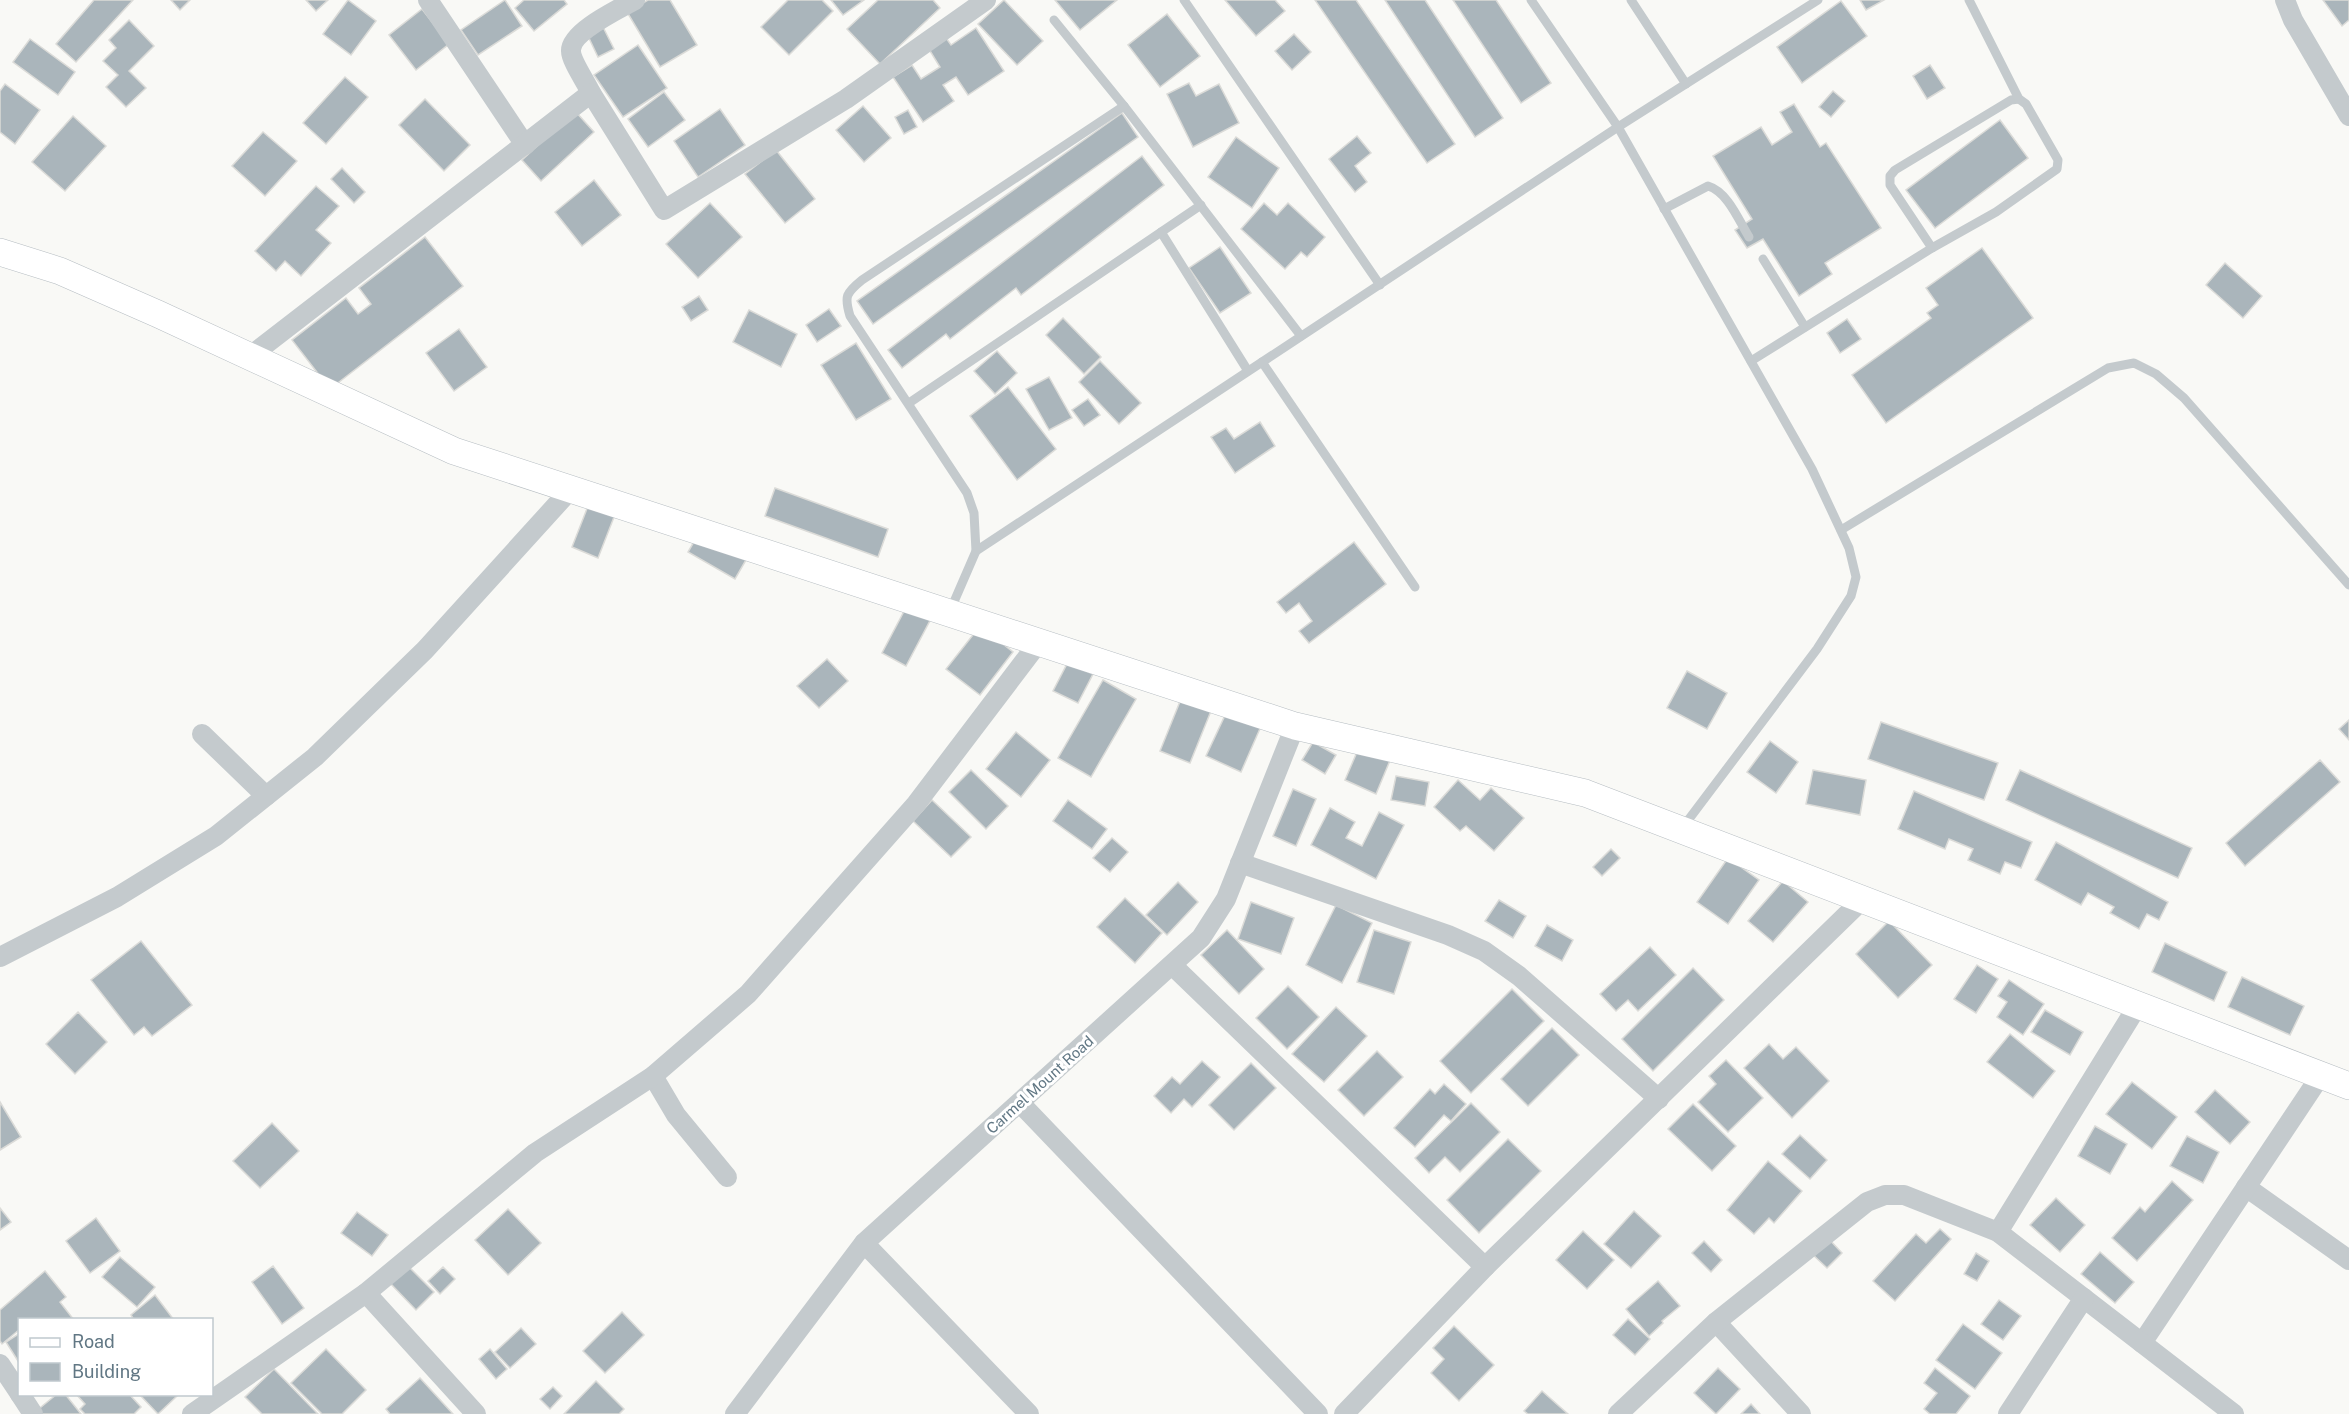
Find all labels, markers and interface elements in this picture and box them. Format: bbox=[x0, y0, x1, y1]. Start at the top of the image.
street label: Carmel Mount Road bbox=[983, 1032, 1097, 1137]
legend bbox=[18, 1318, 213, 1396]
text: Road bbox=[72, 1331, 115, 1352]
text: Building bbox=[72, 1361, 141, 1382]

